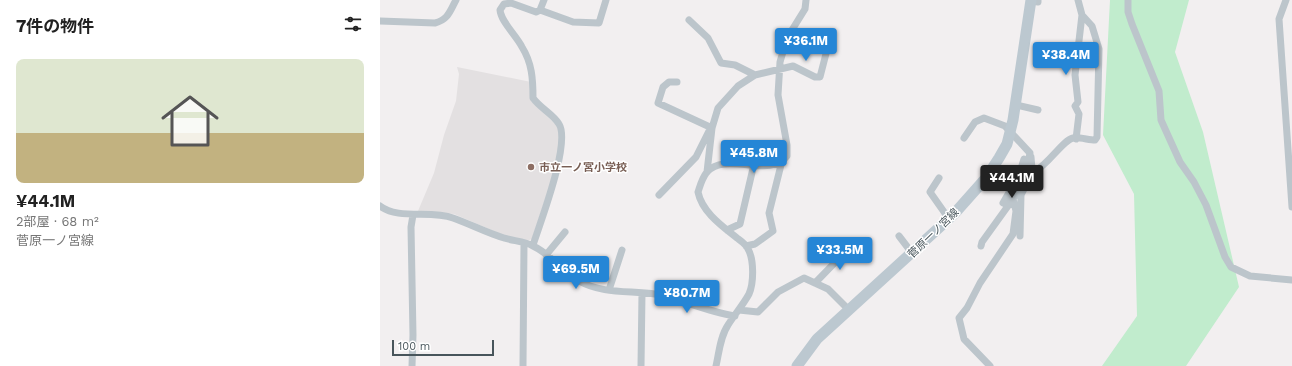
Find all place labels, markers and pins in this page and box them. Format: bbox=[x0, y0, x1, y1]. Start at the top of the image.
pin: ¥36.1M bbox=[773, 28, 839, 62]
pin: ¥38.4M bbox=[1033, 42, 1099, 76]
pin: ¥45.8M bbox=[721, 140, 787, 174]
place label: 市立一ノ宮小学校 bbox=[539, 161, 627, 174]
marker: 市立一ノ宮小学校 bbox=[526, 162, 536, 172]
pin: ¥44.1M bbox=[979, 165, 1045, 199]
pin: ¥33.5M bbox=[807, 237, 873, 271]
pin: ¥69.5M bbox=[543, 256, 609, 290]
pin: ¥80.7M bbox=[654, 280, 720, 314]

